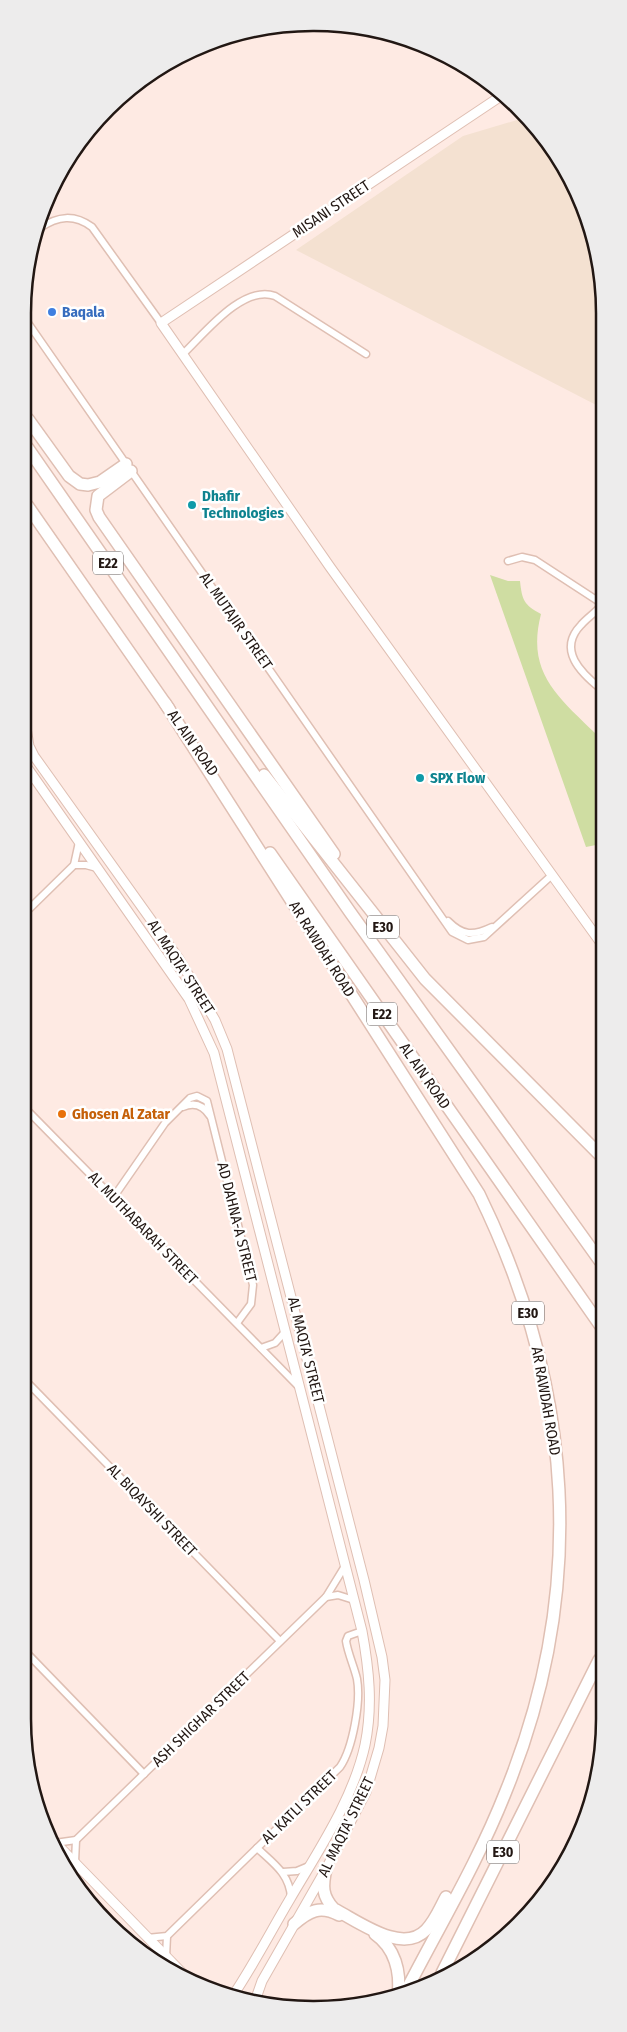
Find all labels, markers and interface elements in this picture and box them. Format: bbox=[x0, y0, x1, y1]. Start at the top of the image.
street label: MISANI STREET bbox=[289, 176, 373, 242]
place label: Baqala bbox=[62, 303, 105, 321]
marker: Baqala bbox=[46, 306, 58, 318]
place label: Dhafir Technologies bbox=[202, 487, 284, 522]
marker: Dhafir Technologies bbox=[186, 499, 198, 511]
road number: E22 bbox=[93, 552, 123, 574]
street label: AL MUTAJIR STREET bbox=[196, 569, 276, 673]
street label: AL AIN ROAD bbox=[164, 707, 222, 779]
place label: SPX Flow bbox=[430, 769, 486, 787]
marker: SPX Flow bbox=[414, 772, 426, 784]
street label: AR RAWDAH ROAD bbox=[285, 898, 359, 1000]
street label: AL MAQTA' STREET bbox=[144, 916, 218, 1018]
road number: E30 bbox=[367, 916, 399, 939]
road number: E22 bbox=[367, 1002, 397, 1026]
street label: AL AIN ROAD bbox=[396, 1040, 454, 1112]
place label: Ghosen Al Zatar bbox=[72, 1105, 170, 1123]
marker: Ghosen Al Zatar bbox=[56, 1108, 68, 1120]
street label: AD DAHNA-A STREET bbox=[213, 1160, 261, 1284]
street label: AL MUTHABARAH STREET bbox=[85, 1168, 201, 1288]
street label: AL MAQTA' STREET bbox=[284, 1295, 328, 1405]
road number: E30 bbox=[512, 1302, 544, 1325]
street label: AR RAWDAH ROAD bbox=[528, 1345, 564, 1457]
street label: AL BIQAYSHI STREET bbox=[103, 1460, 201, 1560]
street label: ASH SHIGHAR STREET bbox=[148, 1668, 254, 1770]
street label: AL KATLI STREET bbox=[258, 1767, 340, 1847]
street label: AL MAQTA' STREET bbox=[314, 1774, 378, 1880]
road number: E30 bbox=[487, 1840, 519, 1864]

